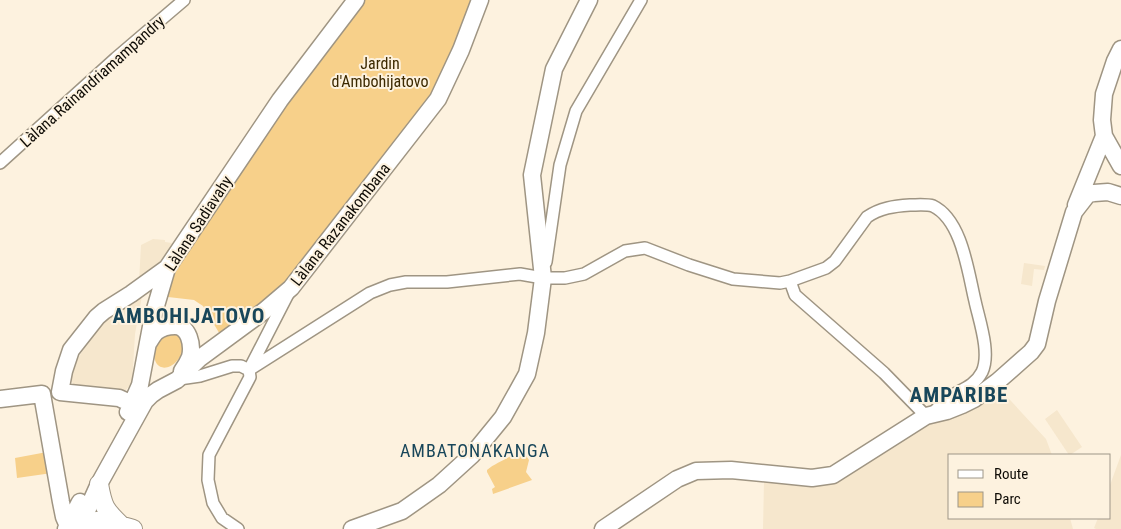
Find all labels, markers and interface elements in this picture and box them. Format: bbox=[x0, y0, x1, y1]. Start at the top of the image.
street label: Làlana Rainandriamampandry bbox=[16, 11, 169, 151]
park label: Jardin d'Ambohijatovo bbox=[332, 54, 428, 91]
street label: Làlana Razanakombana bbox=[287, 159, 394, 289]
street label: Làlana Sadiavahy bbox=[161, 172, 236, 274]
district label: AMBOHIJATOVO bbox=[112, 304, 266, 328]
district label: AMPARIBE bbox=[910, 383, 1008, 407]
district label: AMBATONAKANGA bbox=[400, 440, 550, 461]
legend bbox=[948, 454, 1111, 519]
text: Route bbox=[994, 465, 1028, 483]
text: Parc bbox=[994, 490, 1021, 508]

